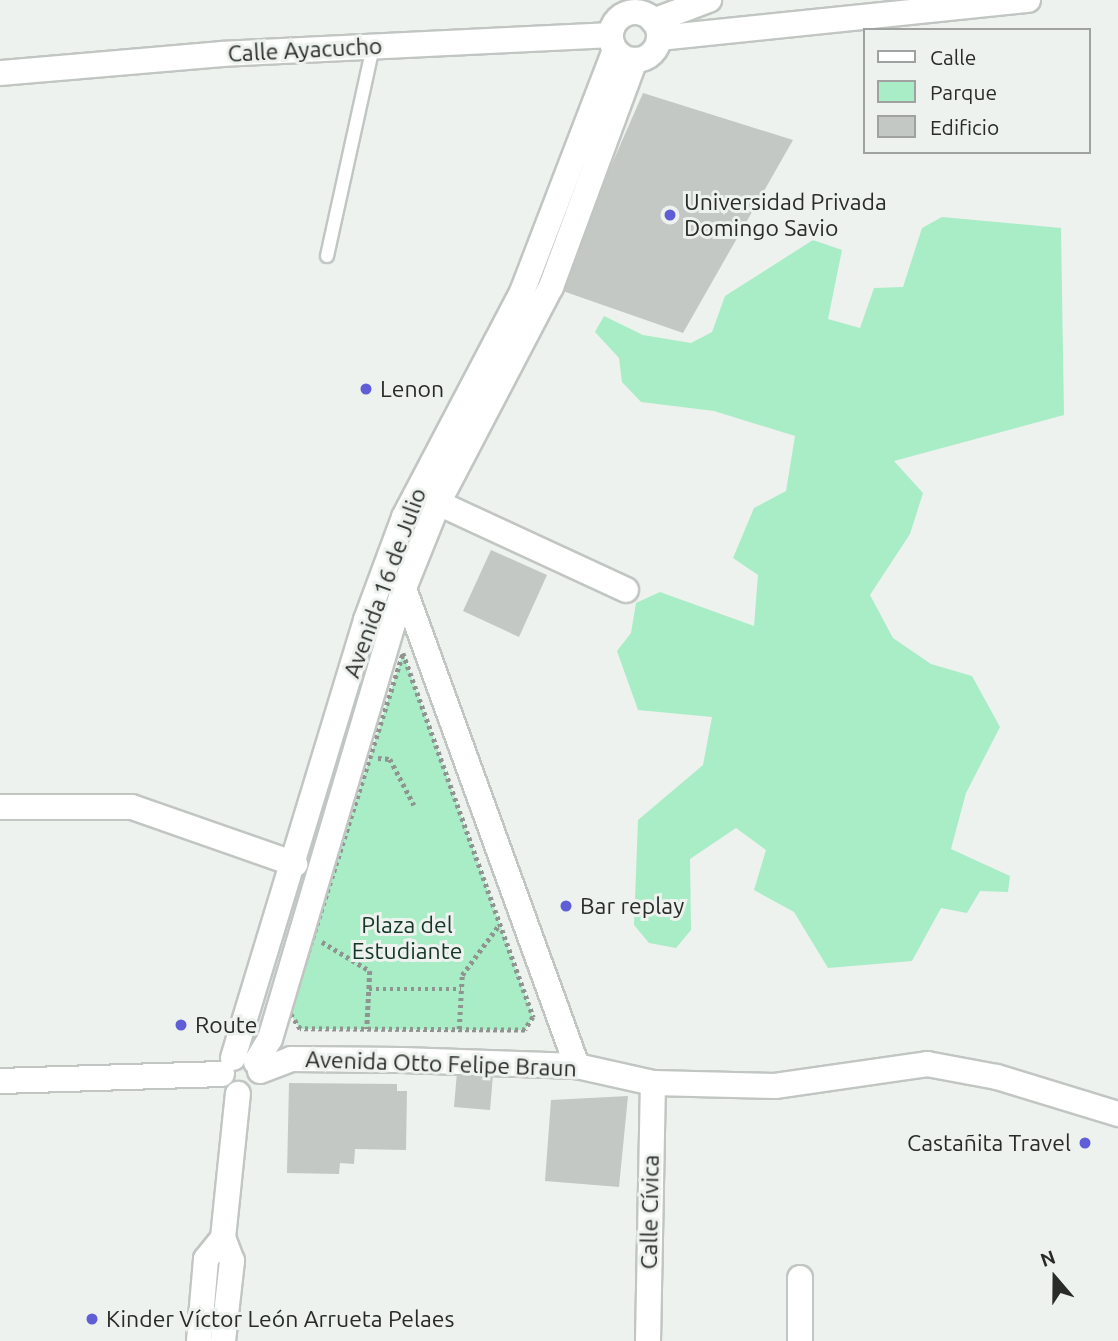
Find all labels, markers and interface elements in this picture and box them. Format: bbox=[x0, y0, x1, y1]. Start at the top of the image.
legend bbox=[862, 28, 1090, 154]
street label: Calle Ayacucho bbox=[227, 32, 383, 68]
text: Calle bbox=[930, 45, 976, 69]
text: Parque bbox=[930, 80, 997, 104]
text: Edificio bbox=[930, 115, 999, 139]
place label: Universidad Privada Domingo Savio bbox=[684, 188, 887, 242]
marker: Universidad Privada Domingo Savio bbox=[662, 207, 678, 223]
place label: Lenon bbox=[380, 375, 444, 403]
marker: Lenon bbox=[358, 381, 374, 397]
street label: Avenida 16 de Julio bbox=[338, 484, 432, 682]
place label: Bar replay bbox=[580, 892, 684, 920]
marker: Bar replay bbox=[558, 898, 574, 914]
park label: Plaza del Estudiante bbox=[352, 911, 462, 965]
place label: Route bbox=[195, 1011, 258, 1039]
marker: Route bbox=[173, 1017, 189, 1033]
street label: Avenida Otto Felipe Braun bbox=[305, 1045, 577, 1083]
place label: Castañita Travel bbox=[907, 1129, 1071, 1157]
marker: Castañita Travel bbox=[1077, 1135, 1093, 1151]
street label: Calle Cívica bbox=[635, 1154, 665, 1270]
north arrow bbox=[1020, 1243, 1090, 1313]
text: N bbox=[1037, 1246, 1058, 1271]
place label: Kinder Víctor León Arrueta Pelaes bbox=[106, 1305, 454, 1333]
marker: Kinder Víctor León Arrueta Pelaes bbox=[84, 1311, 100, 1327]

